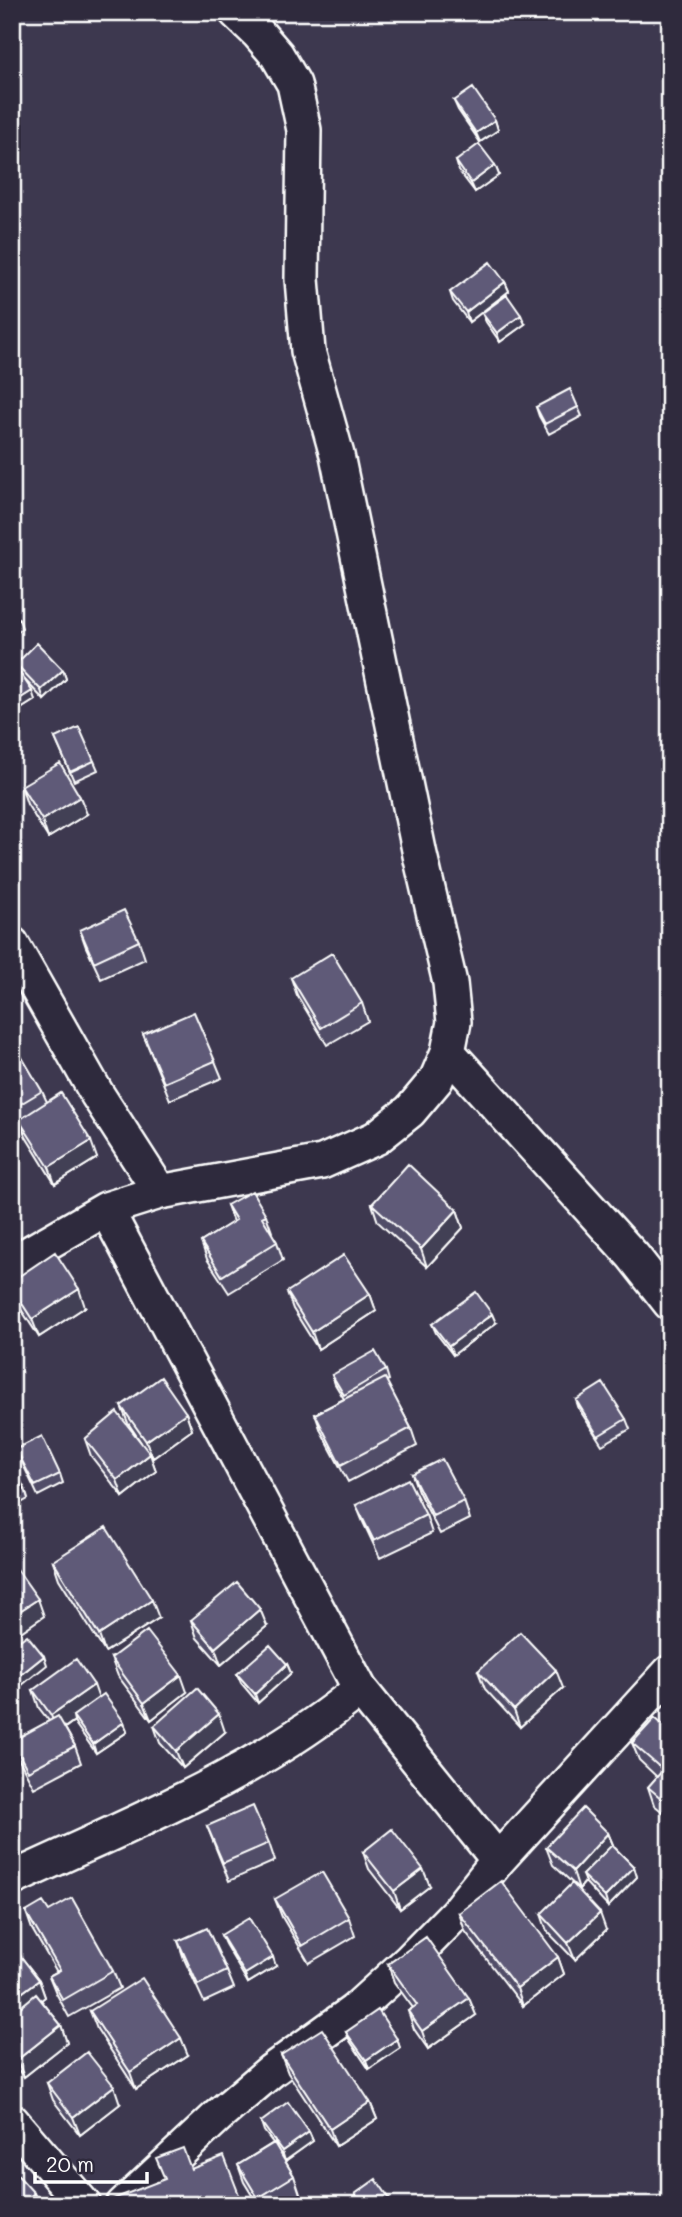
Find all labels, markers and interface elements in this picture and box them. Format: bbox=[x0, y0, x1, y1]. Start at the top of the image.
scale bar bbox=[35, 2140, 147, 2184]
text: 20 m bbox=[46, 2150, 94, 2177]

